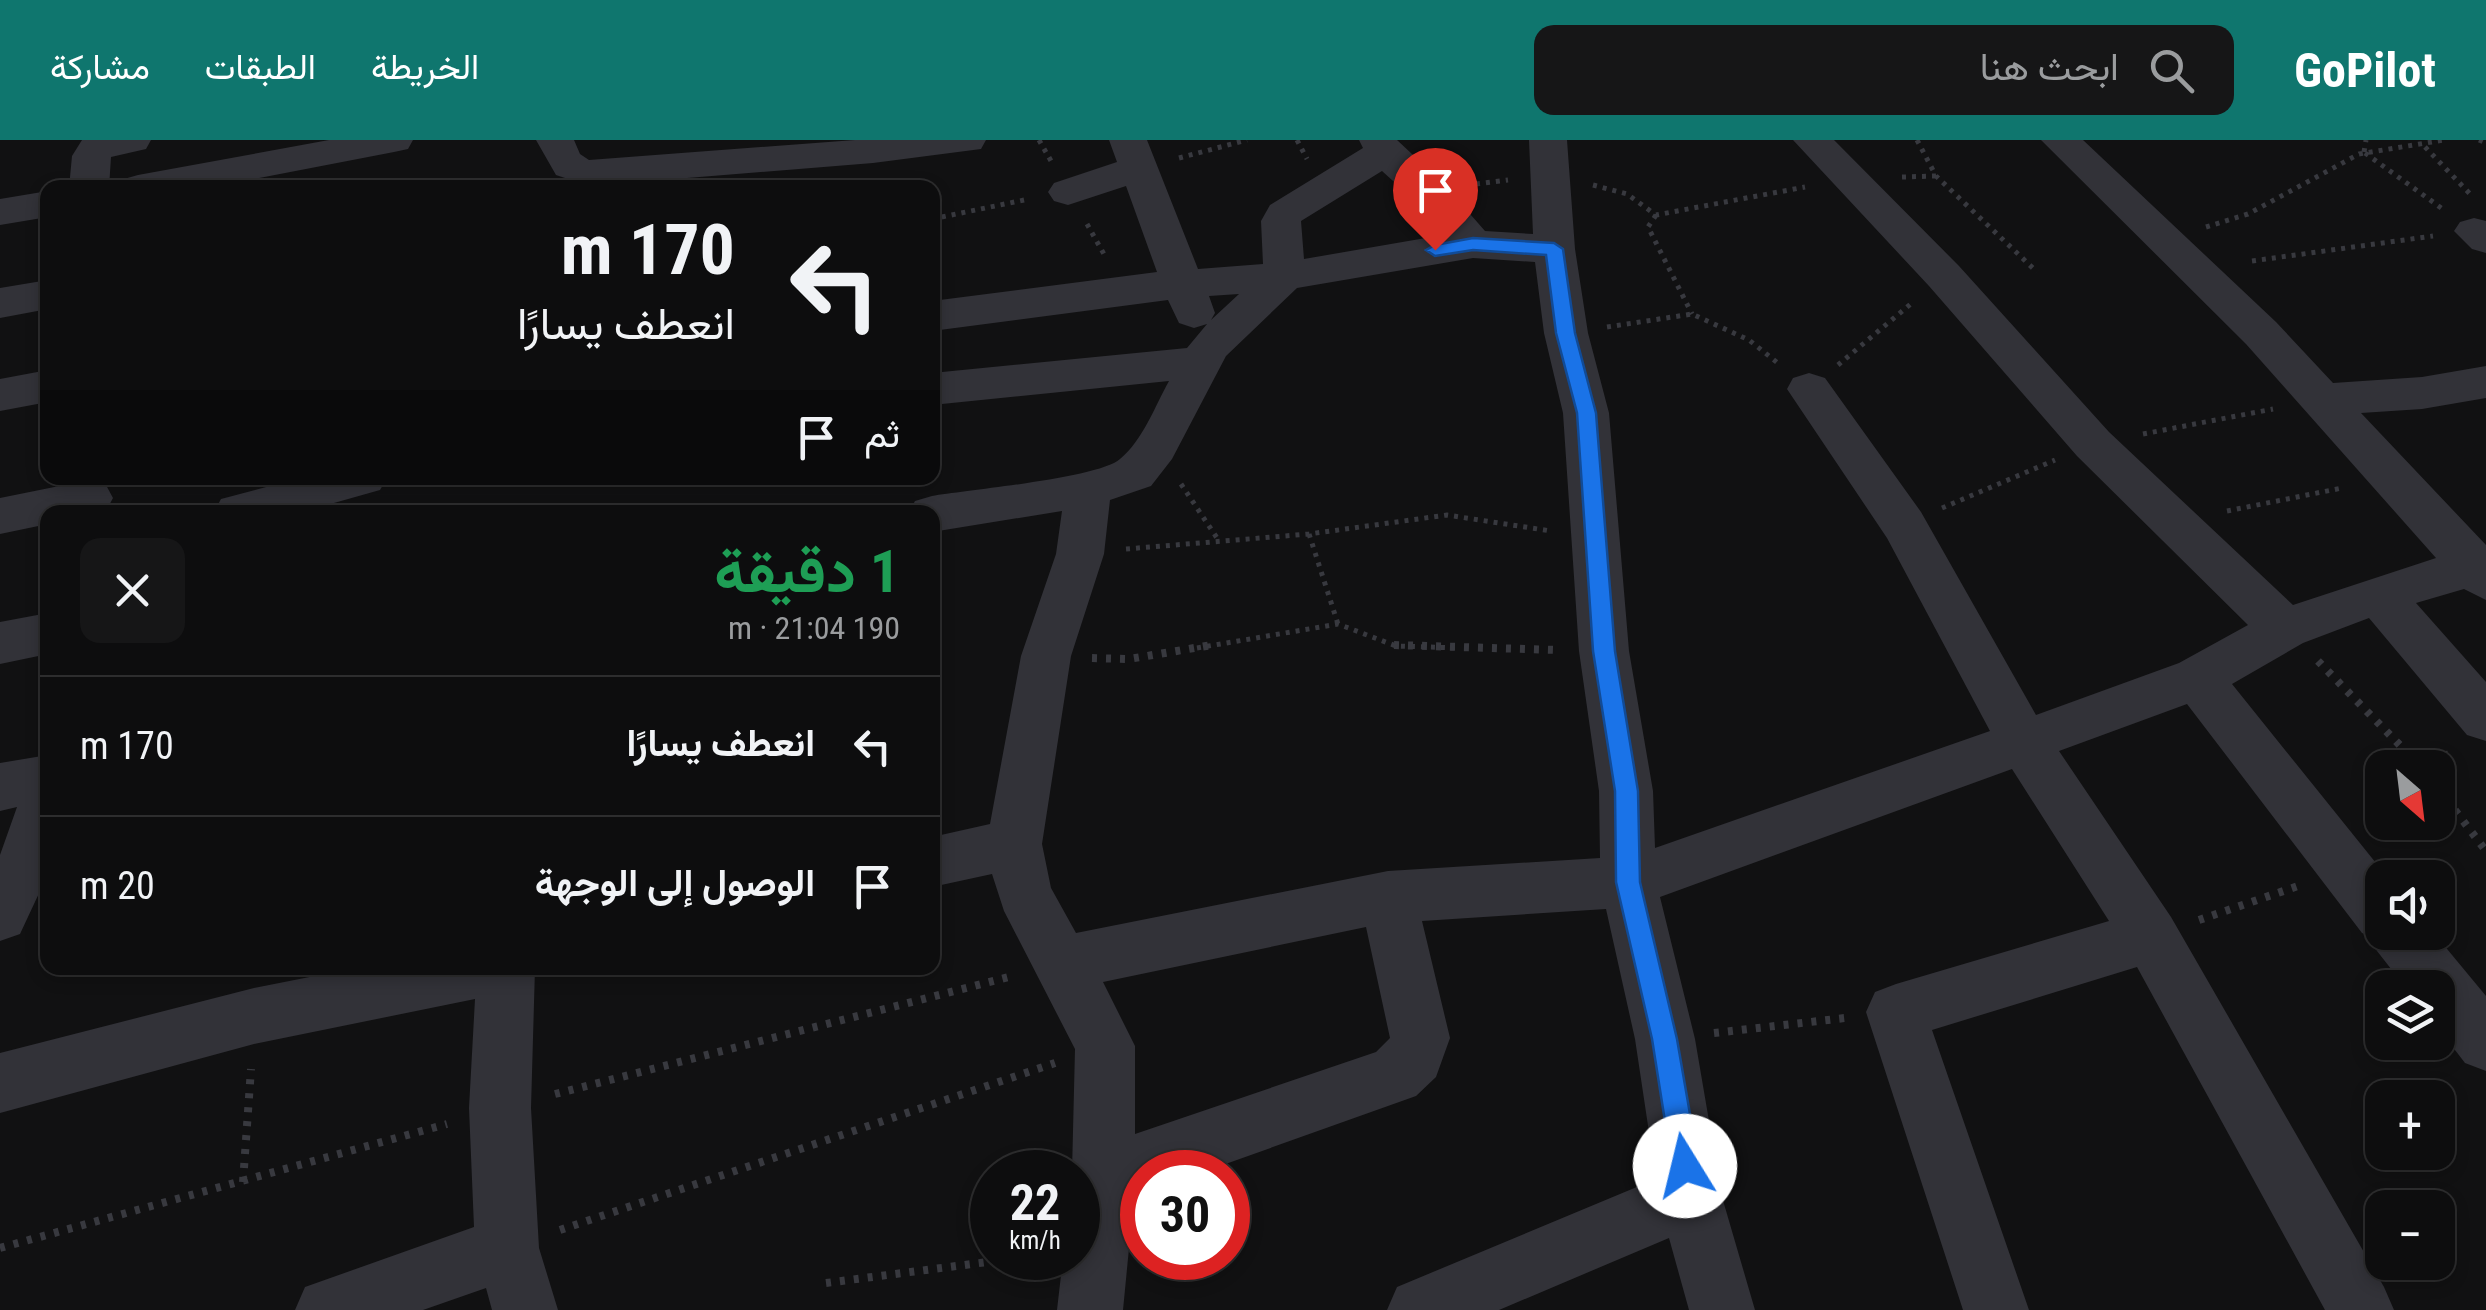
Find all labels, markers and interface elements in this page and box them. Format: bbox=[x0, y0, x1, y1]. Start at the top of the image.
search box bbox=[1534, 25, 2234, 115]
text: GoPilot bbox=[2294, 42, 2436, 99]
icon: search bbox=[2144, 43, 2199, 98]
text: ابحث هنا bbox=[1980, 45, 2119, 89]
text: مشاركة bbox=[50, 47, 150, 88]
text: الطبقات bbox=[205, 47, 316, 88]
text: الخريطة bbox=[371, 47, 479, 88]
pin bbox=[1393, 148, 1478, 251]
icon: arrive bbox=[1408, 163, 1463, 218]
text: 170 m bbox=[561, 209, 735, 291]
icon: left bbox=[770, 220, 900, 350]
text: انعطف يسارًا bbox=[517, 297, 735, 350]
icon: arrive bbox=[789, 410, 844, 465]
text: ثم bbox=[864, 412, 900, 456]
text: 1 دقيقة bbox=[714, 536, 900, 607]
button: close bbox=[80, 538, 185, 643]
text: 190 m · 21:04 bbox=[728, 609, 900, 647]
icon: left bbox=[845, 719, 900, 774]
text: انعطف يسارًا bbox=[626, 721, 815, 765]
text: 170 m bbox=[80, 724, 174, 768]
north arrow bbox=[2365, 750, 2455, 840]
map controls bbox=[2365, 750, 2455, 1280]
icon: arrive bbox=[845, 859, 900, 914]
button: sound bbox=[2365, 860, 2455, 950]
text: الوصول إلى الوجهة bbox=[535, 861, 815, 905]
text: 20 m bbox=[80, 864, 155, 908]
button: layers bbox=[2365, 970, 2455, 1060]
button: + bbox=[2365, 1080, 2455, 1170]
position arrow bbox=[1633, 1114, 1737, 1218]
speed limit sign: 30 bbox=[1120, 1150, 1250, 1280]
text: 22 bbox=[1010, 1174, 1060, 1232]
button: − bbox=[2365, 1190, 2455, 1280]
text: km/h bbox=[1009, 1226, 1061, 1255]

